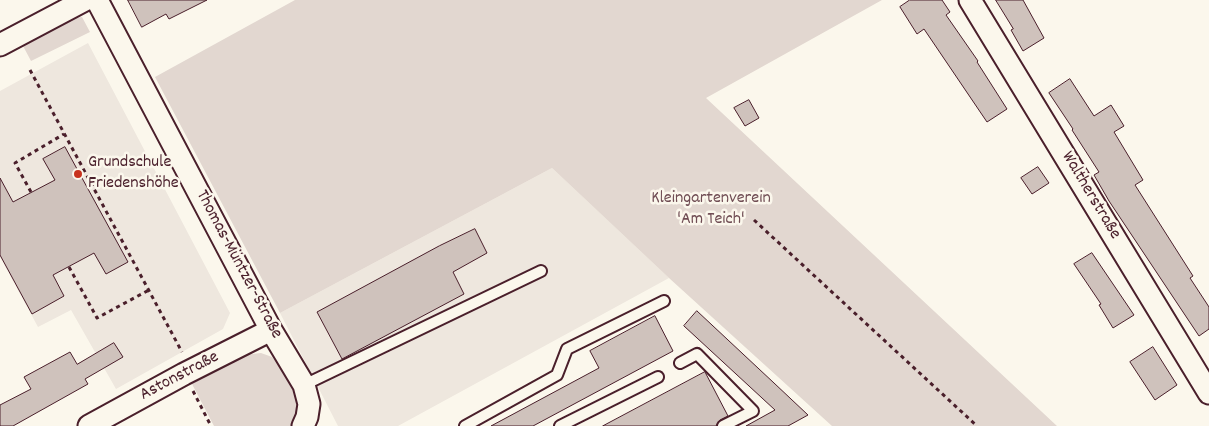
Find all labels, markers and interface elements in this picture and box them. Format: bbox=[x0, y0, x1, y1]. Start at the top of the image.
street label: Waltherstraße bbox=[1055, 148, 1125, 244]
place label: Grundschule Friedenshöhe bbox=[88, 153, 179, 195]
marker: Grundschule Friedenshöhe bbox=[72, 168, 84, 180]
street label: Thomas-Müntzer-Straße bbox=[190, 187, 286, 343]
park label: Kleingartenverein 'Am Teich' bbox=[651, 189, 771, 232]
street label: Astonstraße bbox=[137, 347, 223, 407]

